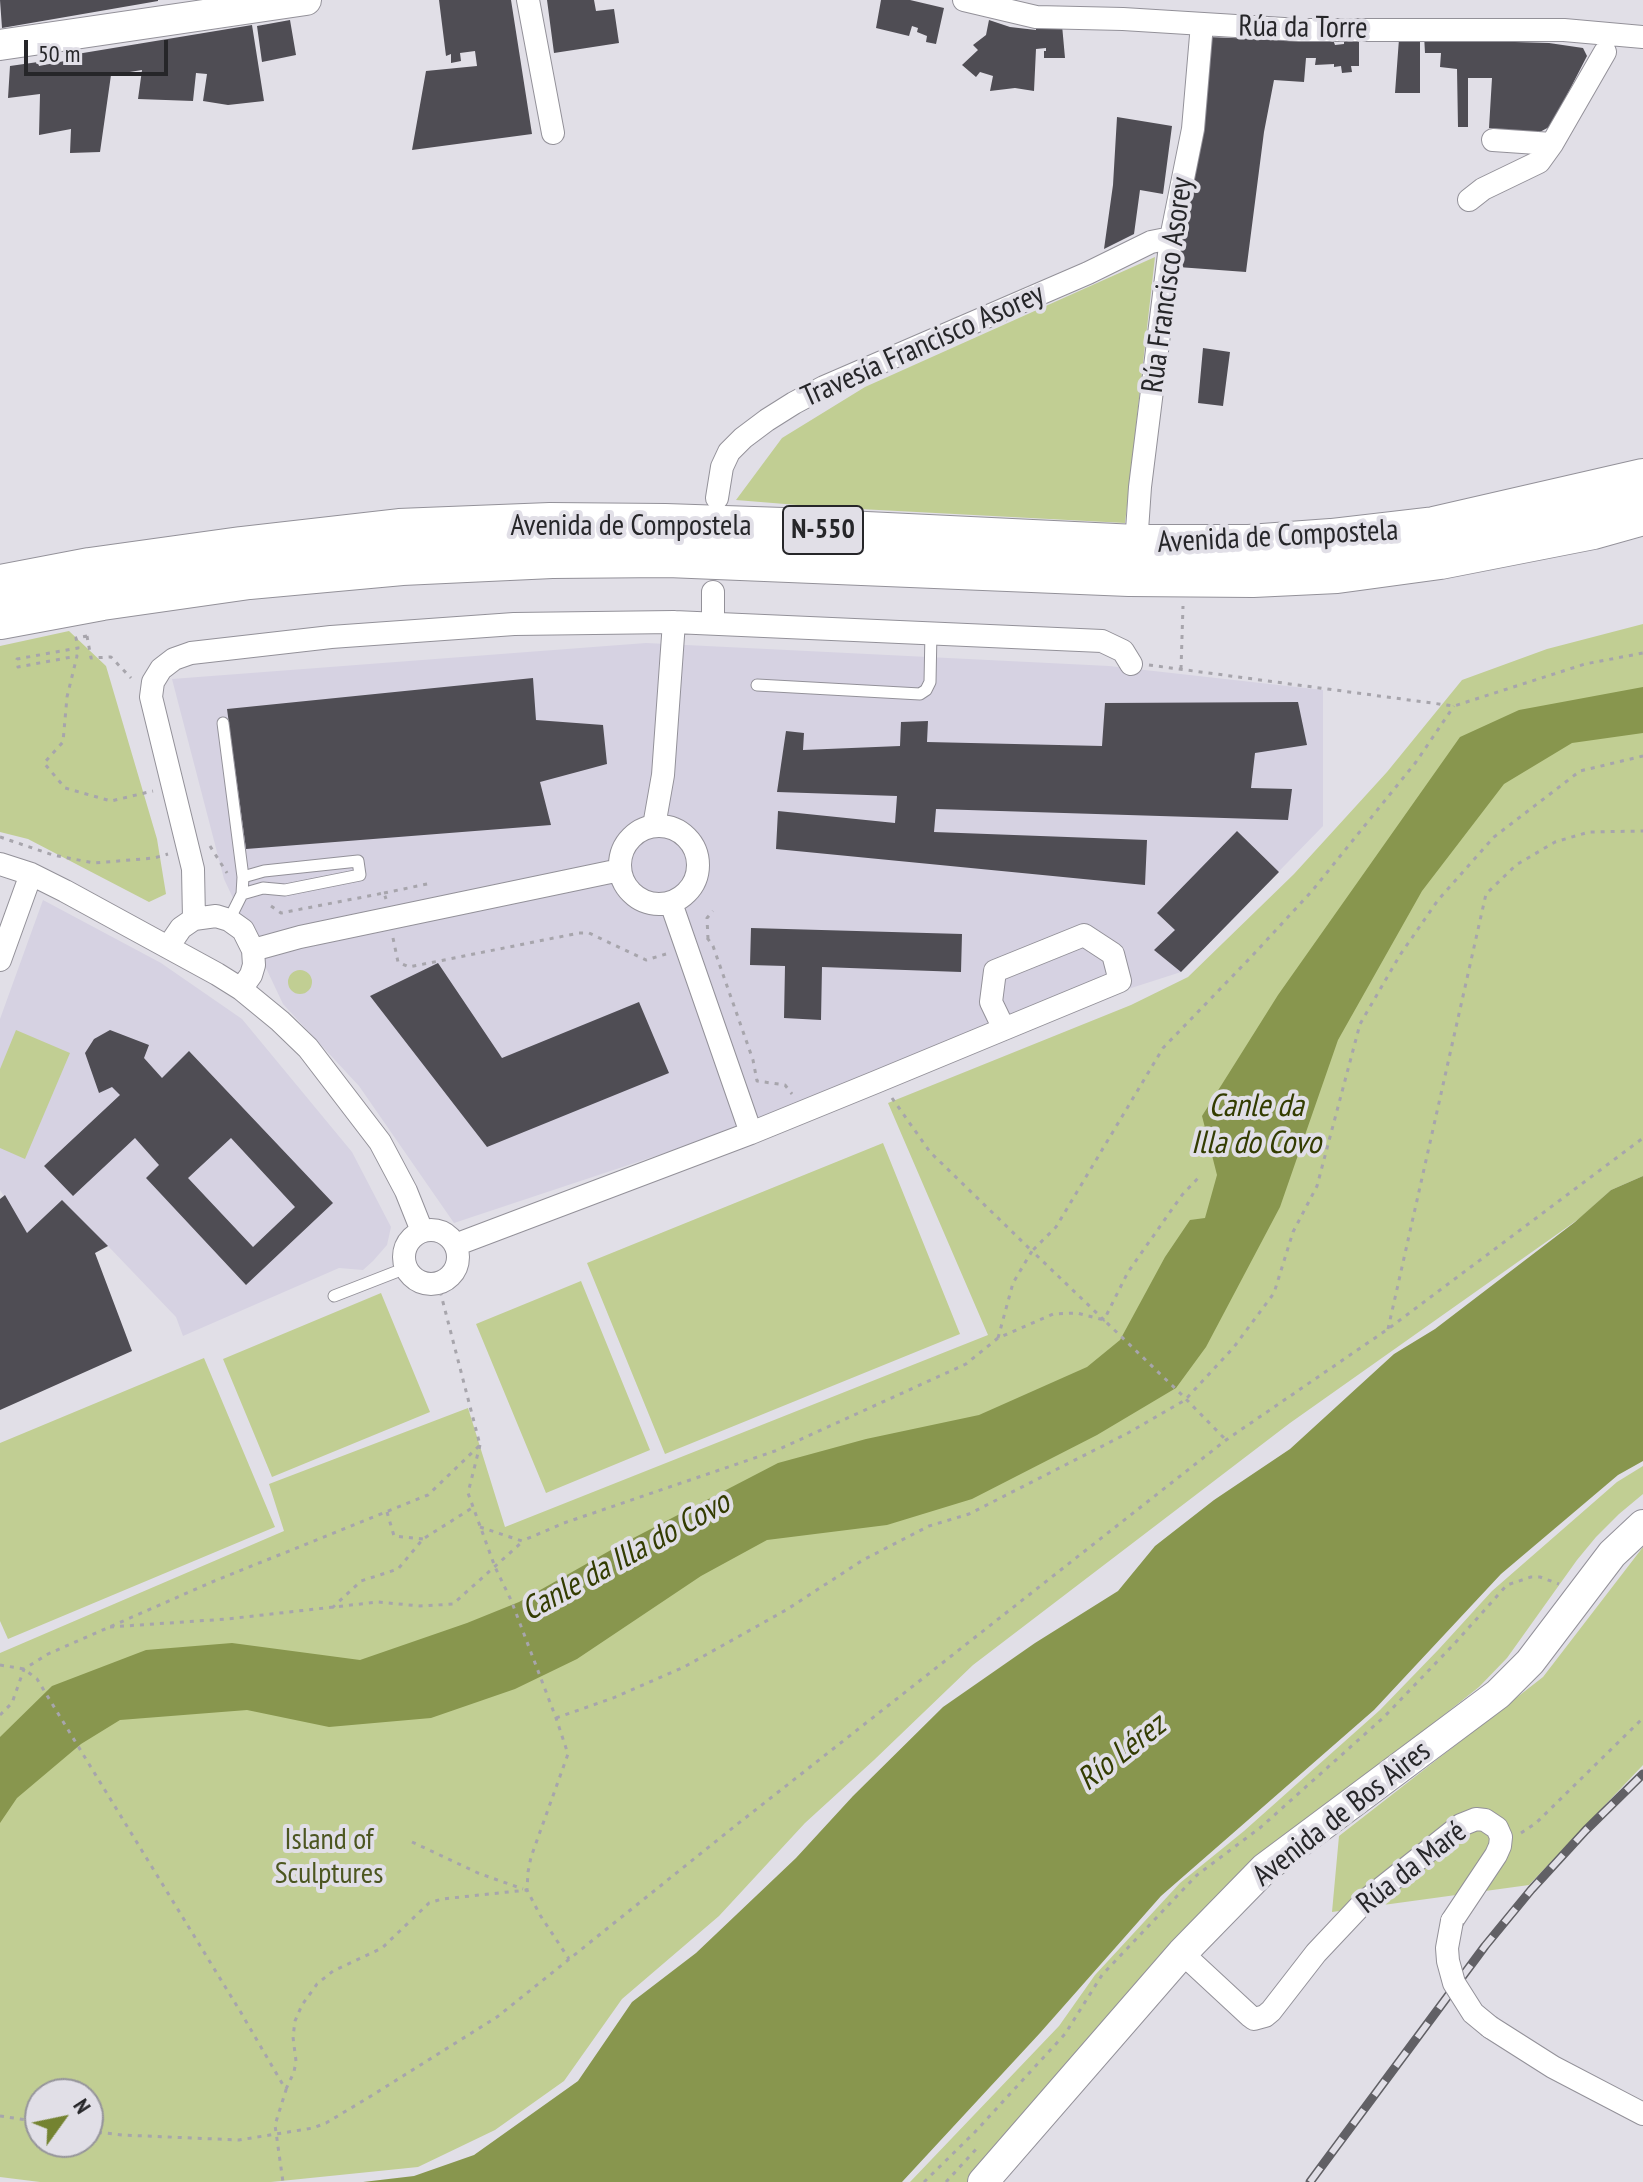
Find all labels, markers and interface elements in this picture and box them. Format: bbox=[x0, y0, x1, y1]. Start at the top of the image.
street label: Rúa da Torre bbox=[1238, 9, 1368, 47]
scale bar bbox=[28, 24, 172, 74]
text: 50 m bbox=[38, 38, 80, 69]
street label: Rúa Francisco Asorey bbox=[1135, 175, 1201, 395]
street label: Travesía Francisco Asorey bbox=[796, 276, 1050, 416]
road number: N-550 bbox=[783, 506, 863, 554]
street label: Avenida de Compostela bbox=[511, 508, 751, 544]
street label: Avenida de Compostela bbox=[1157, 513, 1399, 561]
water label: Canle da Illa do Covo bbox=[1191, 1088, 1321, 1163]
water label: Canle da Illa do Covo bbox=[515, 1484, 737, 1630]
water label: Río Lérez bbox=[1070, 1707, 1174, 1799]
street label: Avenida de Bos Aires bbox=[1246, 1734, 1438, 1894]
street label: Rúa da Maré bbox=[1350, 1814, 1474, 1922]
park label: Island of Sculptures bbox=[275, 1822, 383, 1892]
north arrow bbox=[24, 2078, 104, 2158]
text: N bbox=[67, 2093, 97, 2119]

